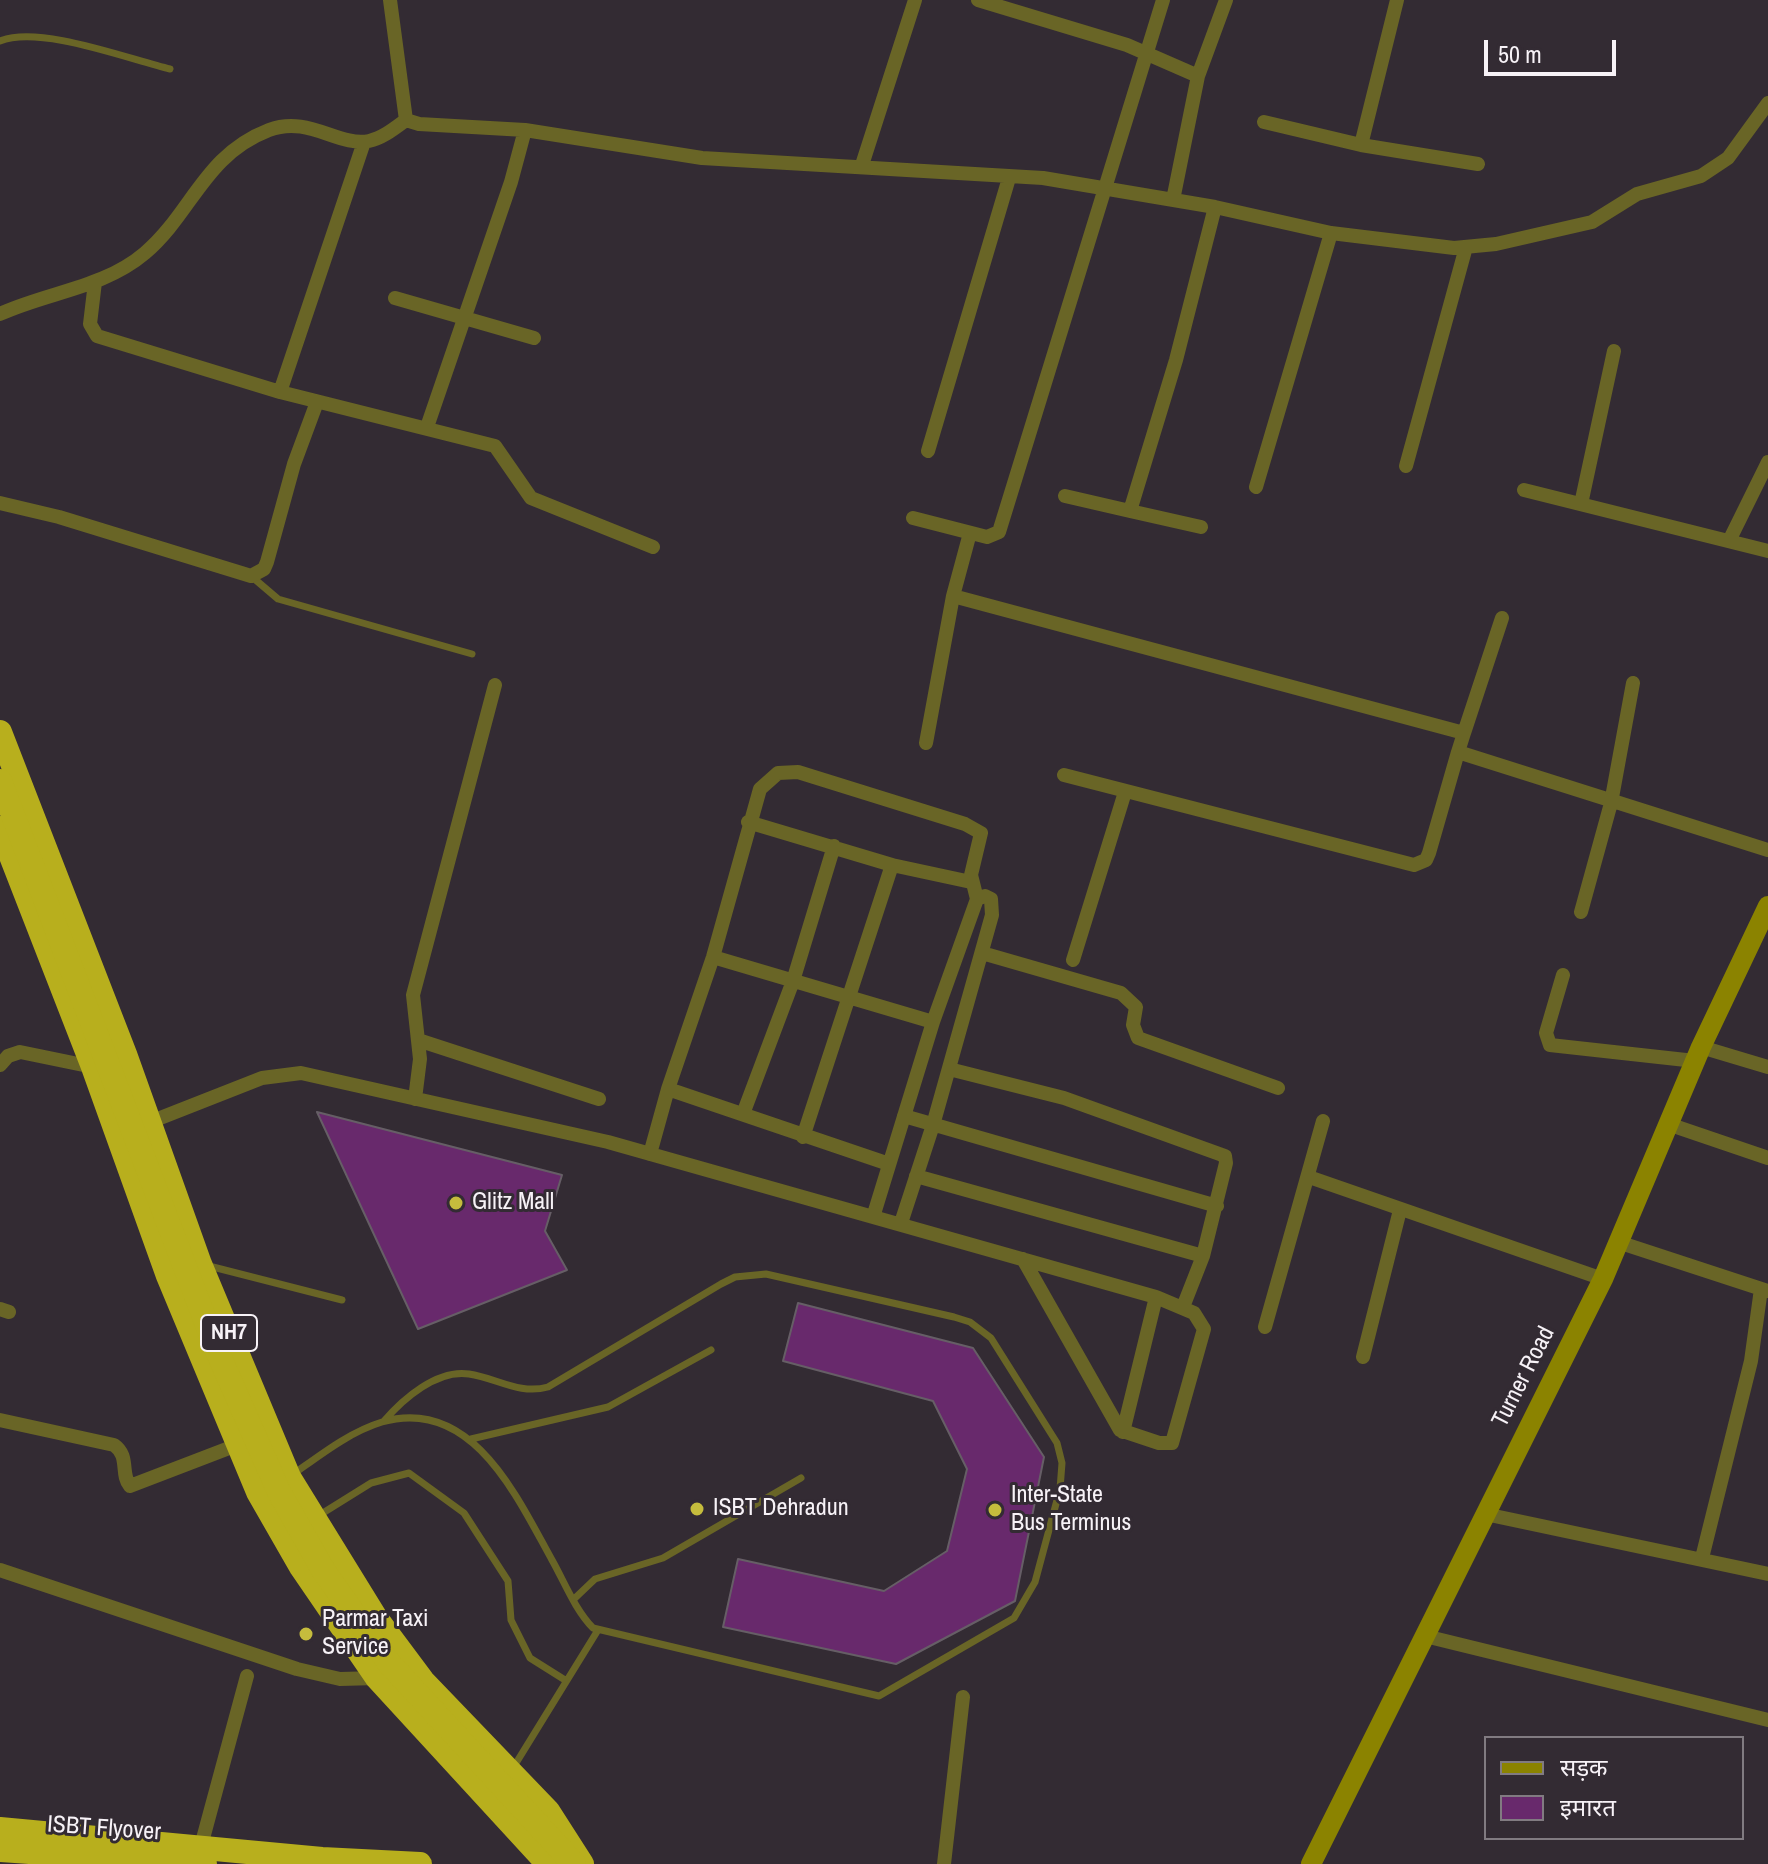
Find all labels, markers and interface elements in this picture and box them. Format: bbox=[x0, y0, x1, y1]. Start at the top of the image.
scale bar bbox=[1488, 24, 1620, 74]
text: 50 m bbox=[1498, 38, 1542, 70]
place label: Glitz Mall bbox=[472, 1189, 554, 1217]
marker: Glitz Mall bbox=[447, 1194, 465, 1212]
road number: NH7 bbox=[201, 1315, 257, 1351]
street label: Turner Road bbox=[1486, 1322, 1562, 1432]
place label: Inter-State Bus Terminus bbox=[1011, 1482, 1131, 1538]
place label: ISBT Dehradun bbox=[713, 1495, 849, 1523]
marker: ISBT Dehradun bbox=[688, 1500, 706, 1518]
marker: Inter-State Bus Terminus bbox=[986, 1501, 1004, 1519]
place label: Parmar Taxi Service bbox=[322, 1606, 428, 1662]
marker: Parmar Taxi Service bbox=[297, 1625, 315, 1643]
legend bbox=[1484, 1736, 1744, 1840]
text: सड़क bbox=[1560, 1751, 1608, 1783]
text: इमारत bbox=[1560, 1791, 1616, 1823]
street label: ISBT Flyover bbox=[46, 1811, 162, 1847]

